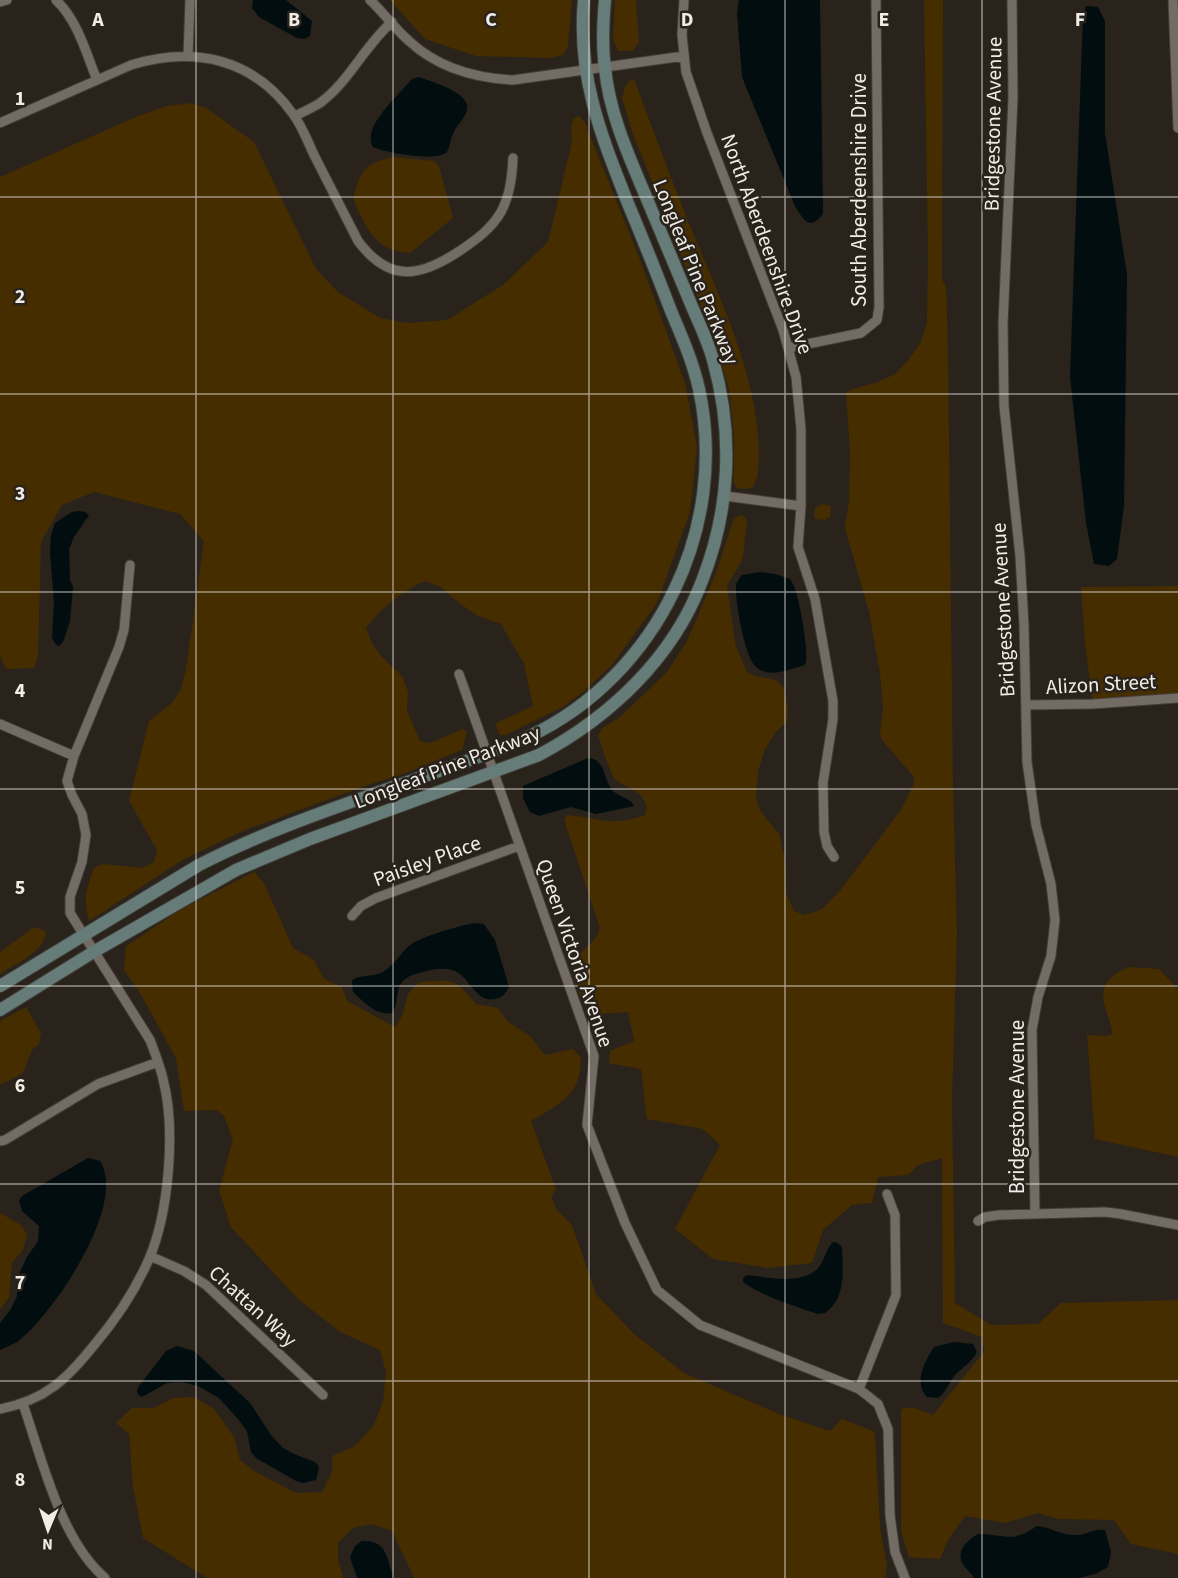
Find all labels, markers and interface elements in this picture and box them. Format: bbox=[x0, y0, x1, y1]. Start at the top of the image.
text: A bbox=[91, 6, 104, 34]
text: B bbox=[288, 6, 300, 34]
text: C bbox=[485, 6, 497, 34]
text: D bbox=[681, 6, 693, 34]
text: E bbox=[879, 6, 889, 34]
text: F bbox=[1075, 6, 1085, 34]
street label: Bridgestone Avenue bbox=[976, 36, 1010, 212]
street label: South Aberdeenshire Drive bbox=[844, 73, 874, 307]
text: 1 bbox=[15, 85, 25, 113]
street label: North Aberdeenshire Drive bbox=[713, 130, 821, 358]
street label: Longleaf Pine Parkway bbox=[645, 175, 747, 369]
text: 2 bbox=[15, 283, 25, 311]
text: 3 bbox=[15, 480, 25, 508]
street label: Bridgestone Avenue bbox=[983, 522, 1023, 698]
street label: Alizon Street bbox=[1045, 666, 1157, 702]
text: 4 bbox=[15, 677, 26, 705]
street label: Longleaf Pine Parkway bbox=[349, 718, 545, 816]
street label: Paisley Place bbox=[369, 828, 485, 894]
street label: Queen Victoria Avenue bbox=[529, 855, 621, 1051]
text: 5 bbox=[15, 874, 25, 902]
street label: Bridgestone Avenue bbox=[1002, 1020, 1032, 1194]
text: 6 bbox=[15, 1072, 25, 1100]
street label: Chattan Way bbox=[202, 1258, 304, 1354]
text: 7 bbox=[15, 1269, 25, 1297]
text: 8 bbox=[15, 1466, 25, 1494]
north arrow bbox=[18, 1500, 78, 1560]
text: N bbox=[42, 1533, 53, 1555]

